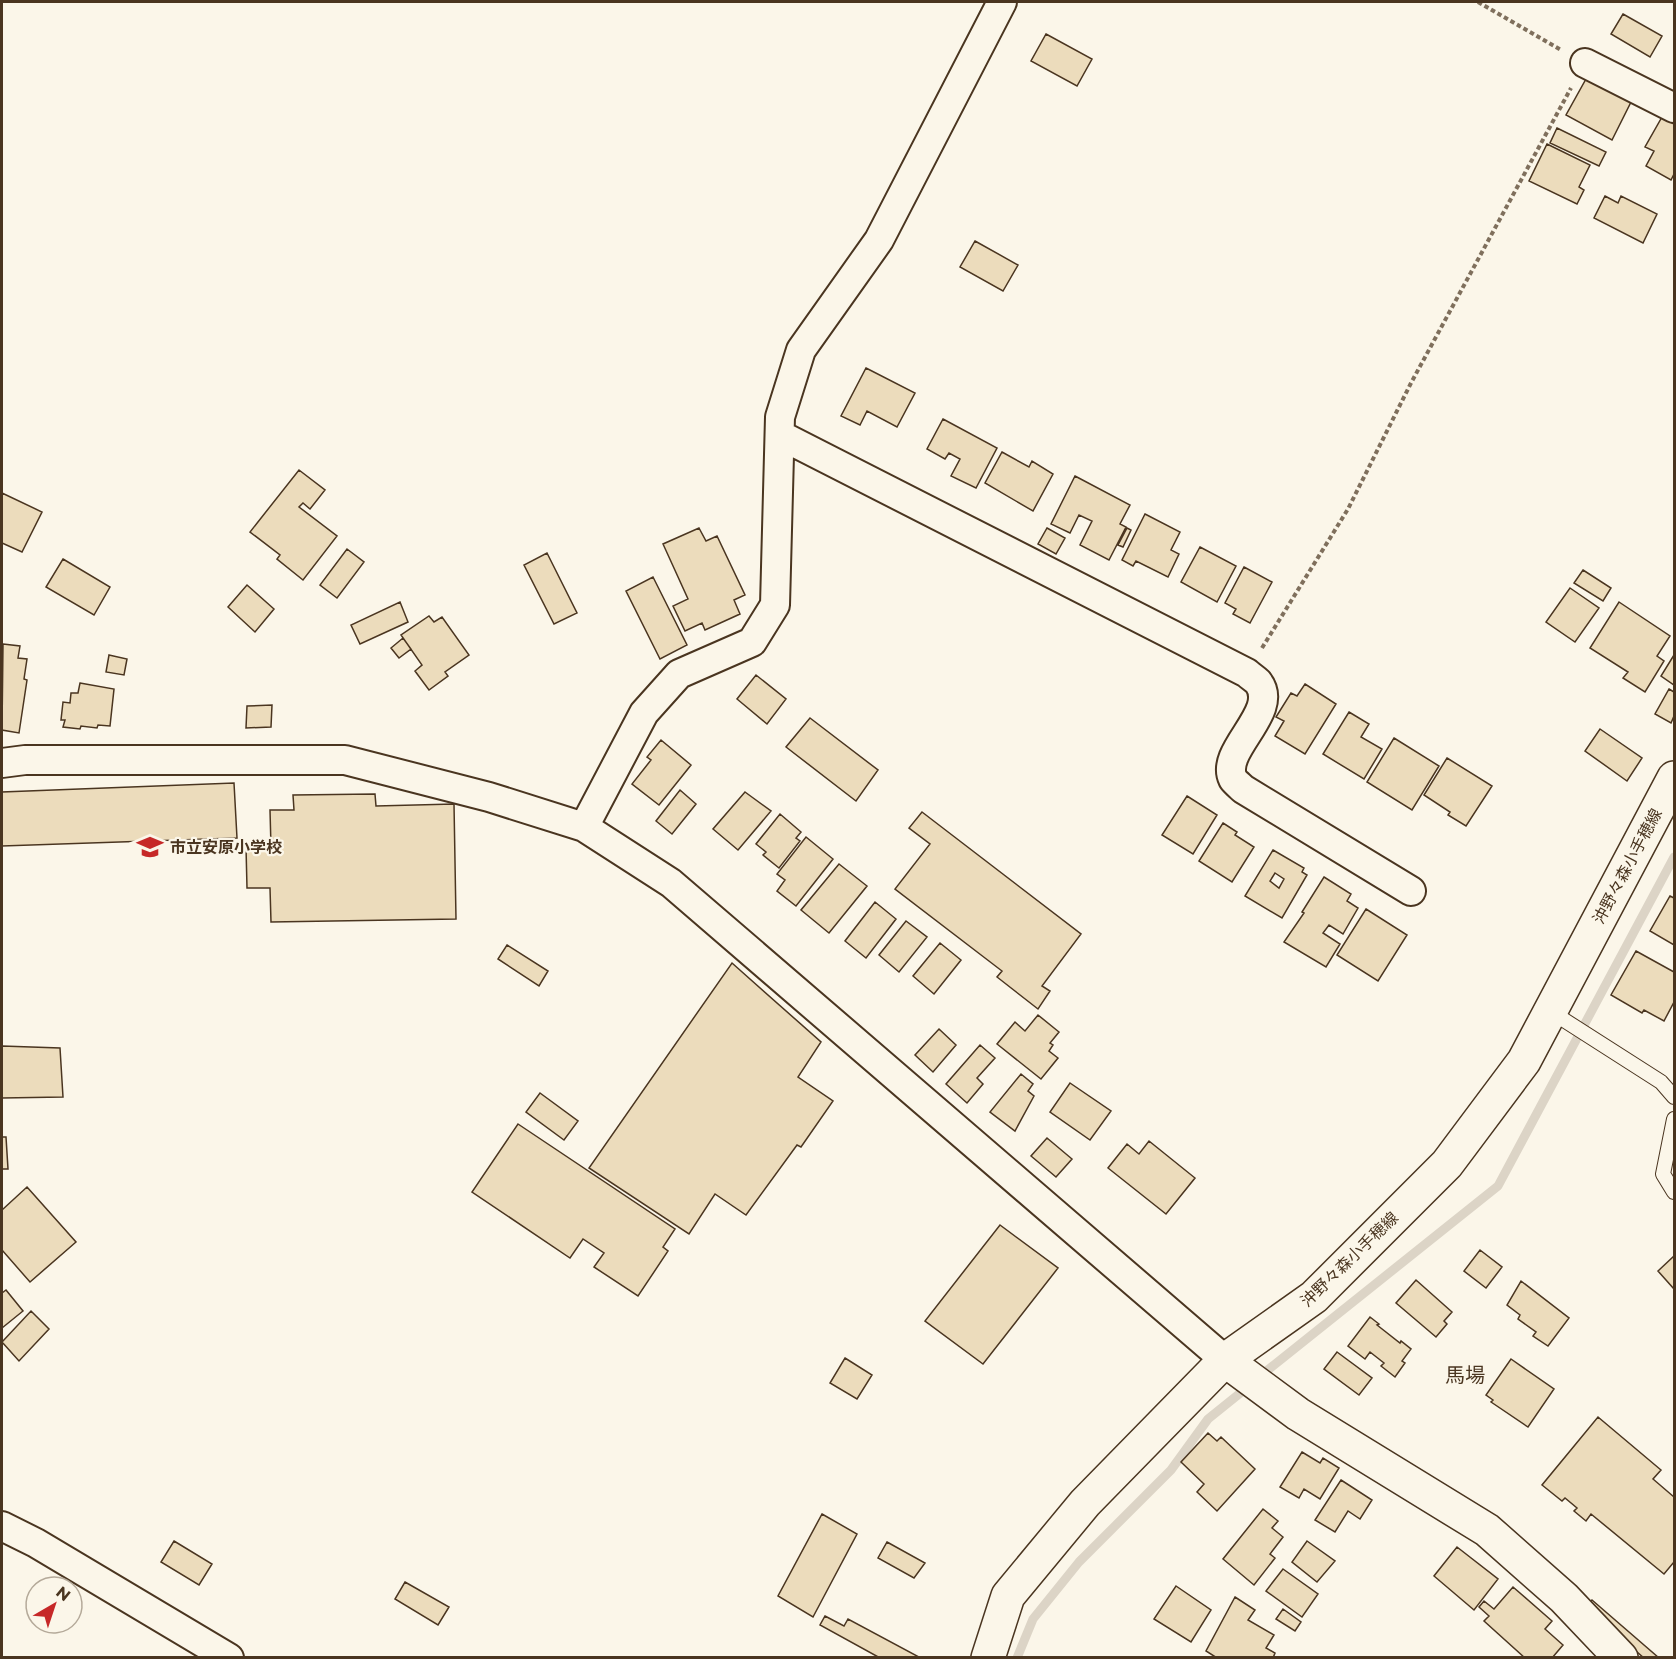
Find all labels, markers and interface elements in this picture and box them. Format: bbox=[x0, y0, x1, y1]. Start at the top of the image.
street label: 沖野々森小手穂線 bbox=[1589, 805, 1666, 927]
school or university icon: 市立安原小学校 bbox=[135, 832, 165, 862]
place label: 市立安原小学校 bbox=[170, 838, 282, 857]
street label: 沖野々森小手穂線 bbox=[1297, 1208, 1402, 1311]
district label: 馬場 bbox=[1445, 1363, 1485, 1387]
north arrow bbox=[24, 1575, 84, 1635]
text: N bbox=[52, 1582, 74, 1605]

